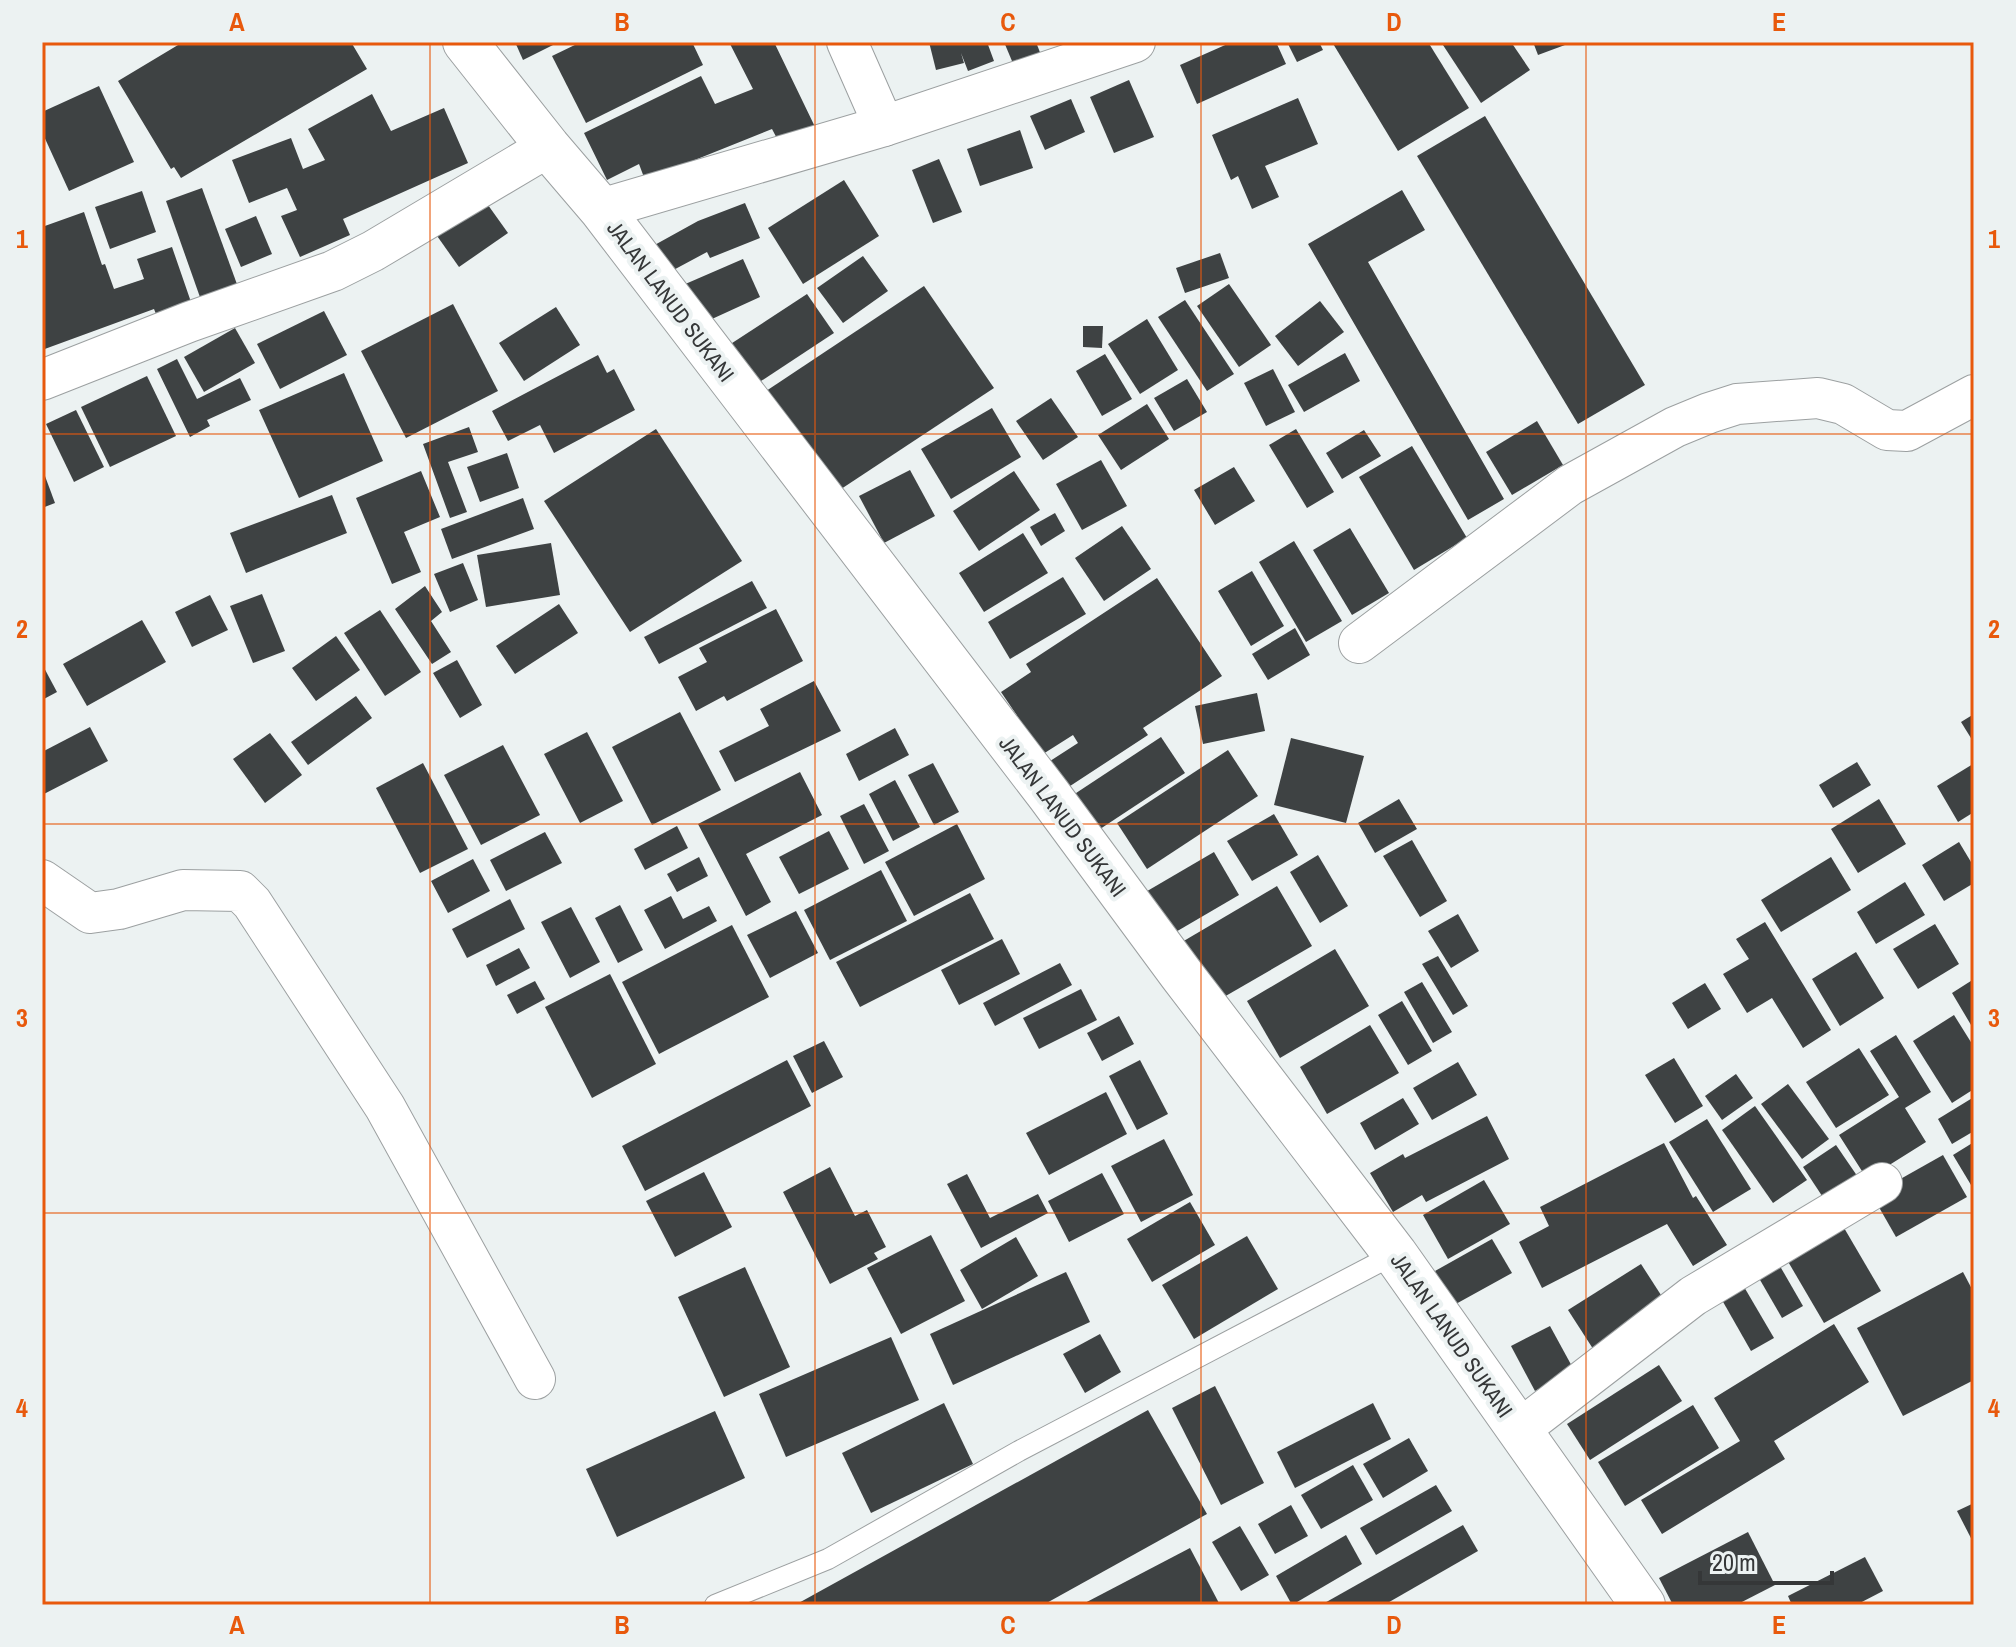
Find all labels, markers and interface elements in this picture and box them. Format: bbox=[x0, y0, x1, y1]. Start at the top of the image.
text: A bbox=[229, 4, 245, 39]
text: B bbox=[614, 4, 630, 39]
text: C bbox=[1000, 4, 1016, 39]
text: D bbox=[1386, 4, 1402, 39]
text: E bbox=[1772, 4, 1786, 39]
street label: JALAN LANUD SUKANI bbox=[600, 214, 742, 388]
text: 1 bbox=[16, 221, 28, 256]
text: 1 bbox=[1988, 221, 2000, 256]
text: 2 bbox=[16, 611, 28, 646]
text: 2 bbox=[1988, 611, 2000, 646]
street label: JALAN LANUD SUKANI bbox=[992, 729, 1134, 903]
text: 3 bbox=[16, 1000, 28, 1035]
text: 3 bbox=[1988, 1000, 2000, 1035]
street label: JALAN LANUD SUKANI bbox=[1384, 1247, 1520, 1423]
text: 4 bbox=[16, 1390, 28, 1425]
text: 4 bbox=[1988, 1390, 2000, 1425]
scale bar bbox=[1700, 1535, 1832, 1585]
text: 20 m bbox=[1712, 1546, 1756, 1578]
text: A bbox=[229, 1607, 245, 1642]
text: B bbox=[614, 1607, 630, 1642]
text: C bbox=[1000, 1607, 1016, 1642]
text: D bbox=[1386, 1607, 1402, 1642]
text: E bbox=[1772, 1607, 1786, 1642]

